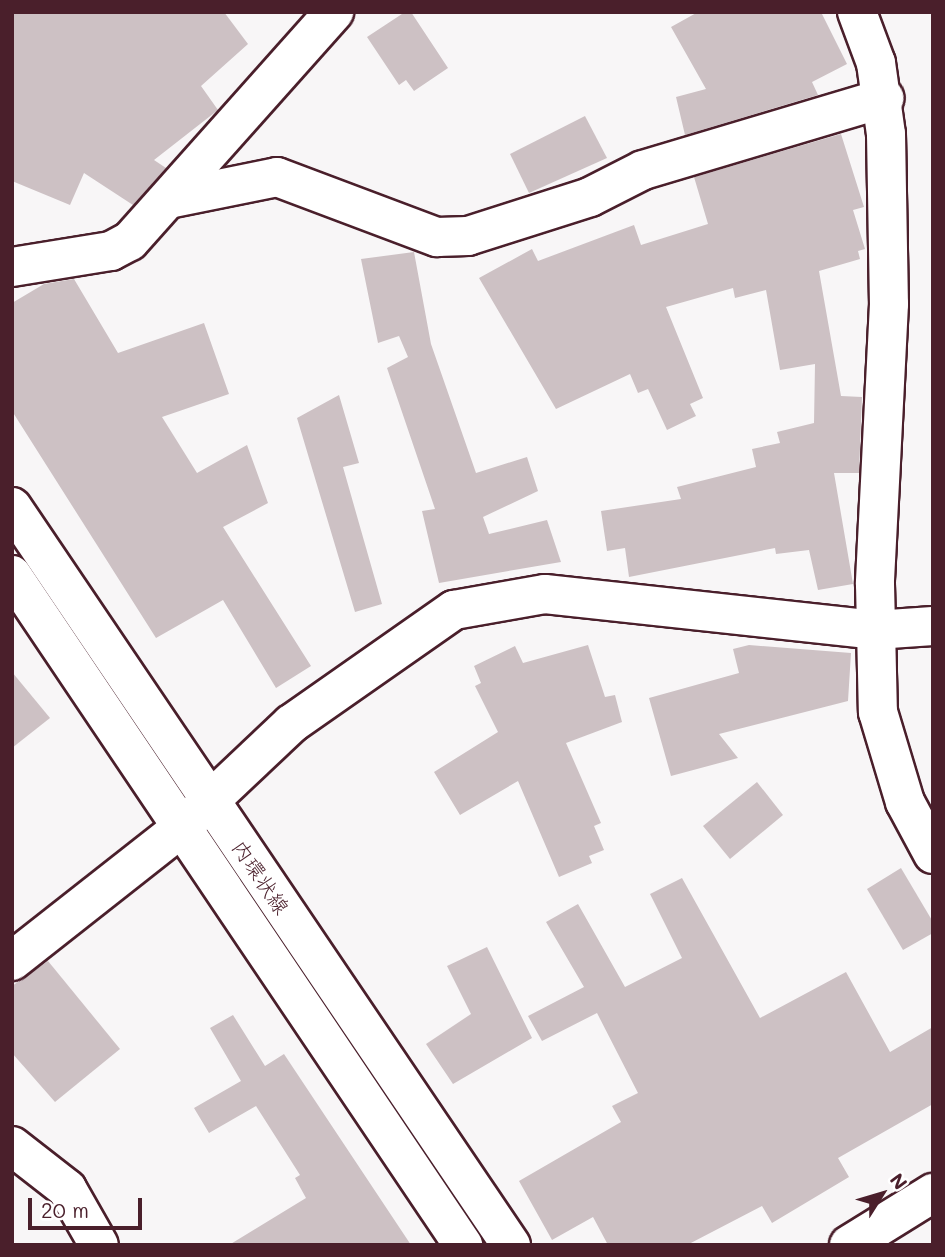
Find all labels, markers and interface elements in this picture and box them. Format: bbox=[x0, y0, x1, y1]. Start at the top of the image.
street label: 内環状線 bbox=[227, 835, 295, 919]
north arrow bbox=[847, 1159, 917, 1229]
text: N bbox=[885, 1168, 913, 1194]
scale bar bbox=[32, 1184, 145, 1228]
text: 20 m bbox=[41, 1196, 89, 1223]

